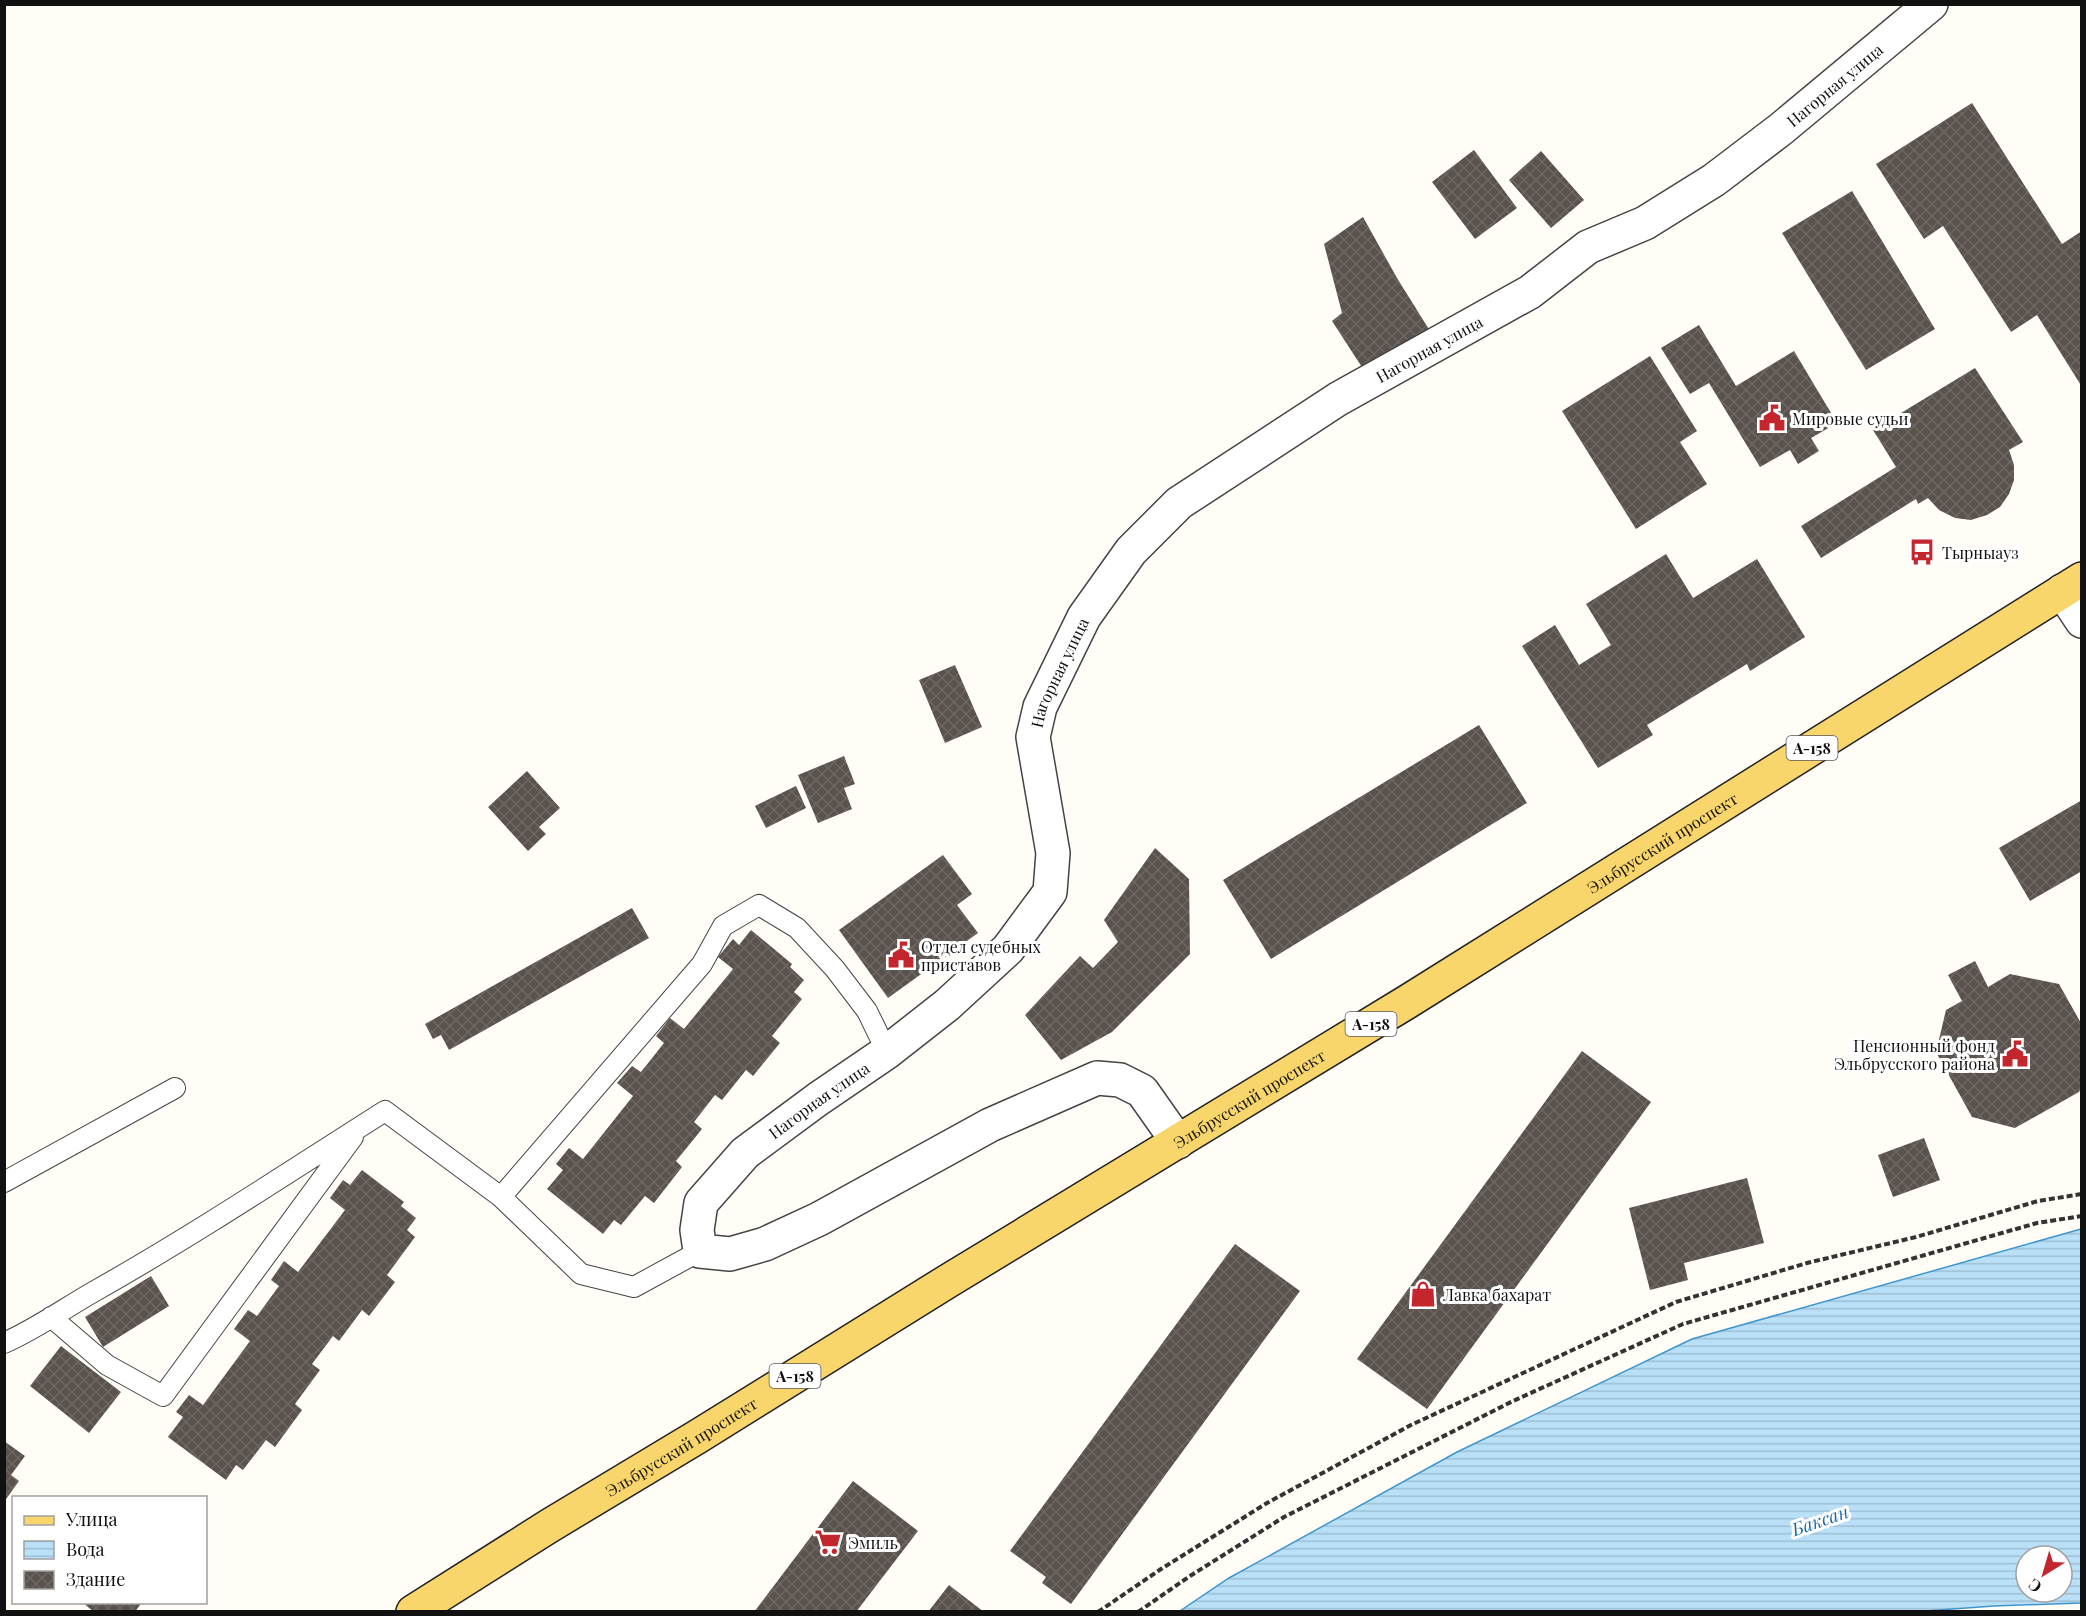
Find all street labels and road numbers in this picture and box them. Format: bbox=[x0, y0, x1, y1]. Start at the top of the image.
street label: Нагорная улица bbox=[1782, 38, 1887, 131]
street label: Нагорная улица bbox=[1372, 310, 1486, 387]
street label: Нагорная улица bbox=[1025, 614, 1093, 729]
road number: А-158 bbox=[1786, 736, 1838, 760]
street label: Эльбрусский проспект bbox=[1582, 787, 1741, 897]
road number: А-158 bbox=[1346, 1012, 1396, 1036]
street label: Эльбрусский проспект bbox=[1169, 1044, 1329, 1152]
street label: Нагорная улица bbox=[764, 1057, 873, 1143]
road number: А-158 bbox=[770, 1364, 820, 1388]
street label: Эльбрусский проспект bbox=[601, 1392, 761, 1500]

